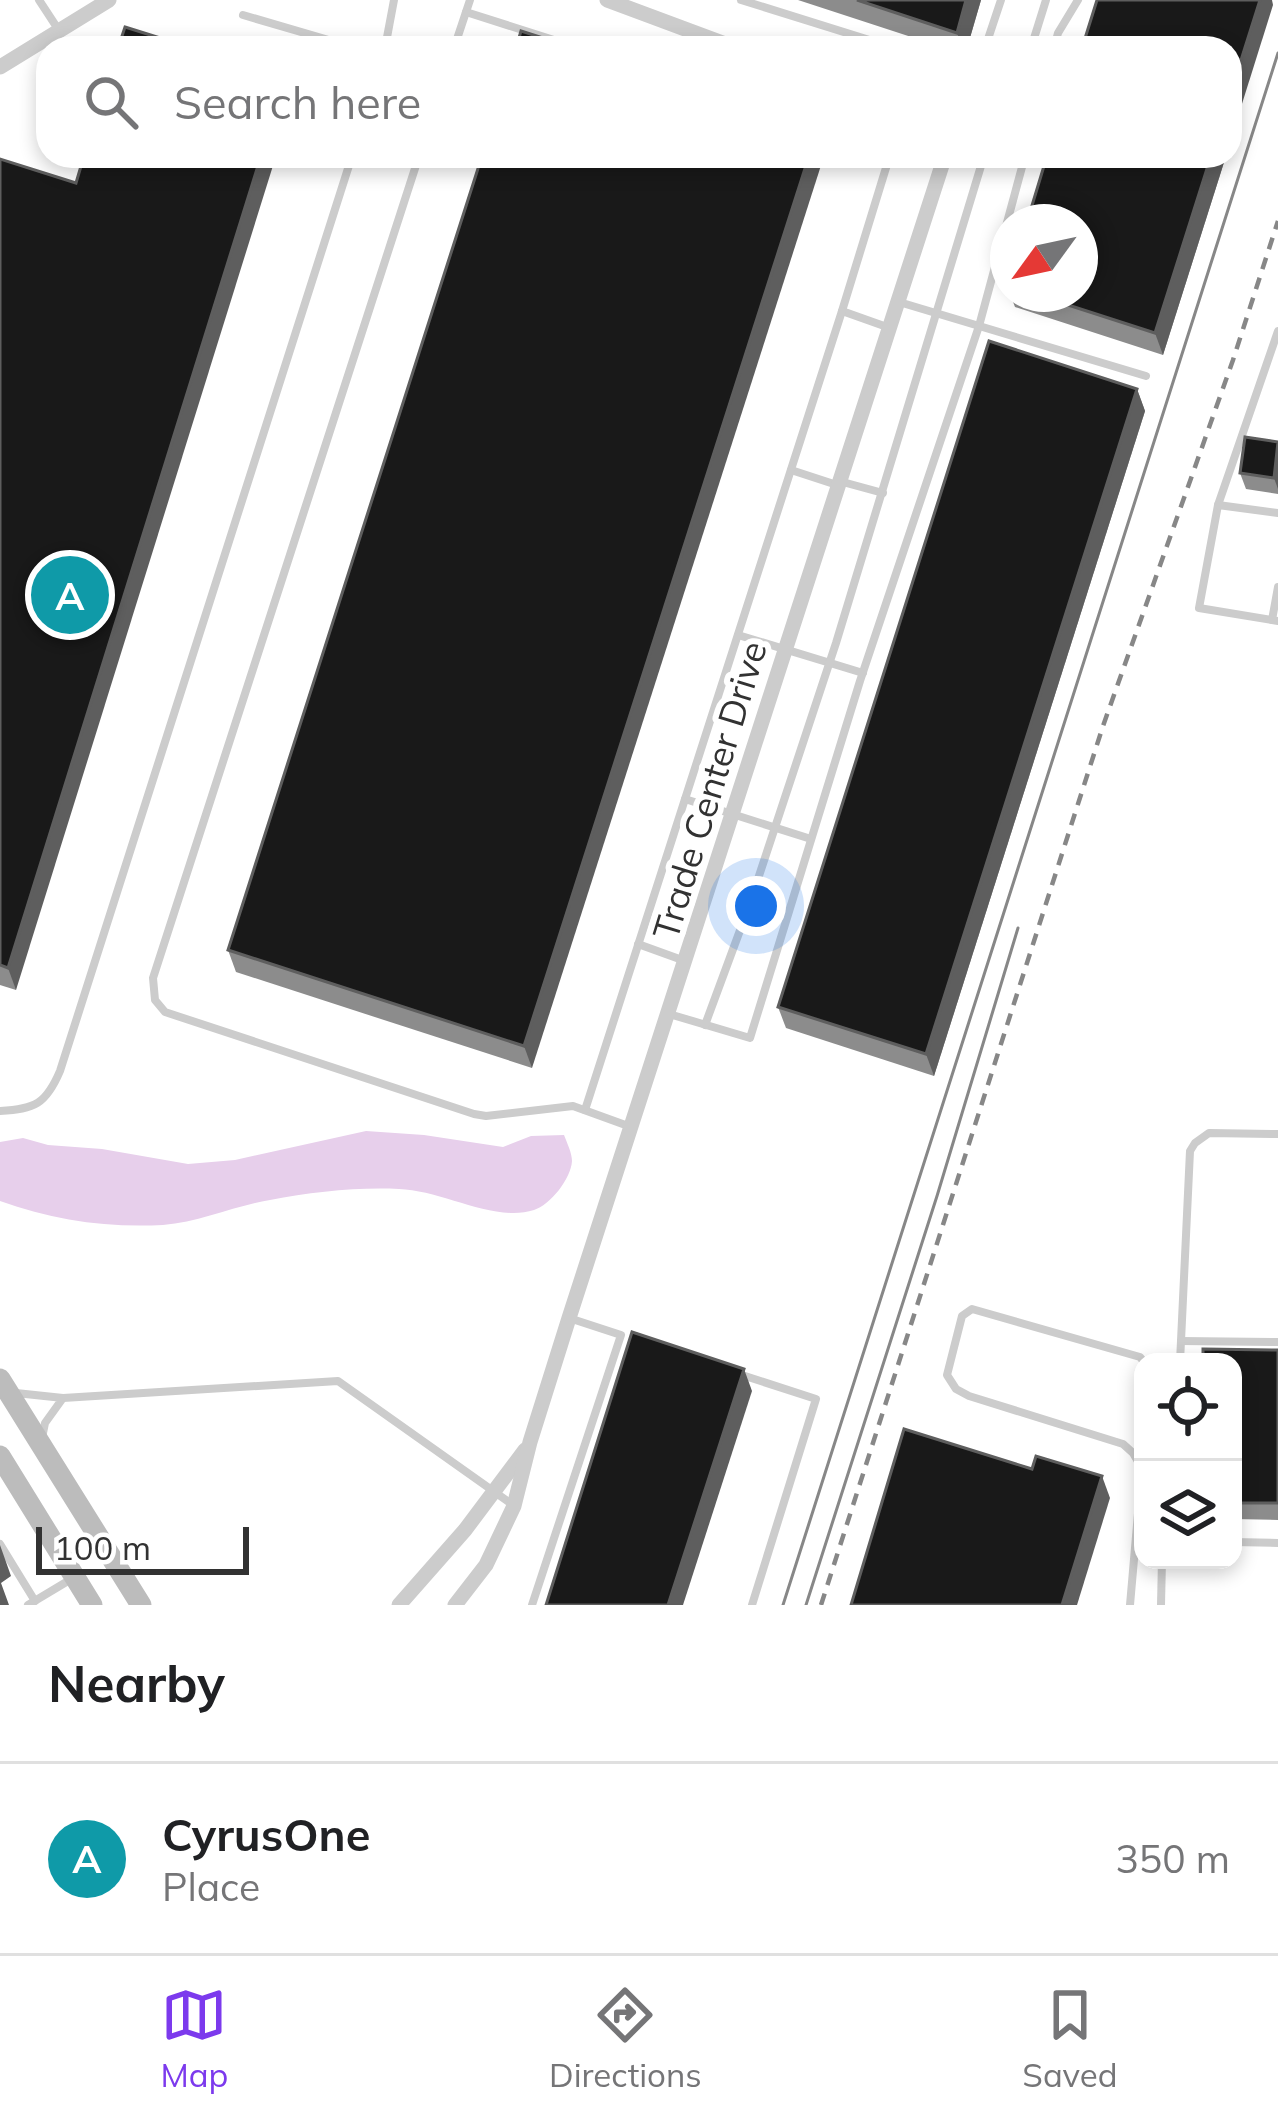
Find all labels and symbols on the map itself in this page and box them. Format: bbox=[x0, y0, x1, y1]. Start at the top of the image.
north arrow bbox=[990, 204, 1098, 312]
pin: A bbox=[31, 550, 109, 640]
street label: Trade Center Drive bbox=[642, 635, 776, 945]
your location bbox=[726, 876, 786, 936]
scale bar bbox=[36, 1521, 249, 1574]

